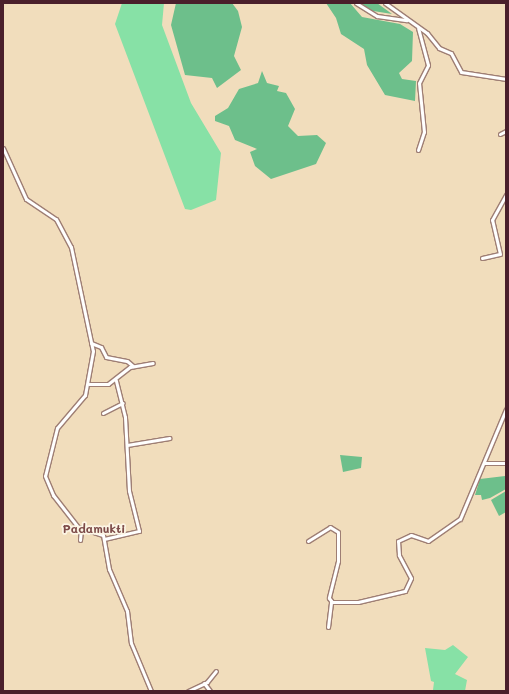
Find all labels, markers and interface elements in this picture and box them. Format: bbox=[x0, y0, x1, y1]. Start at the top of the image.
district label: Padamukti bbox=[63, 522, 125, 536]

